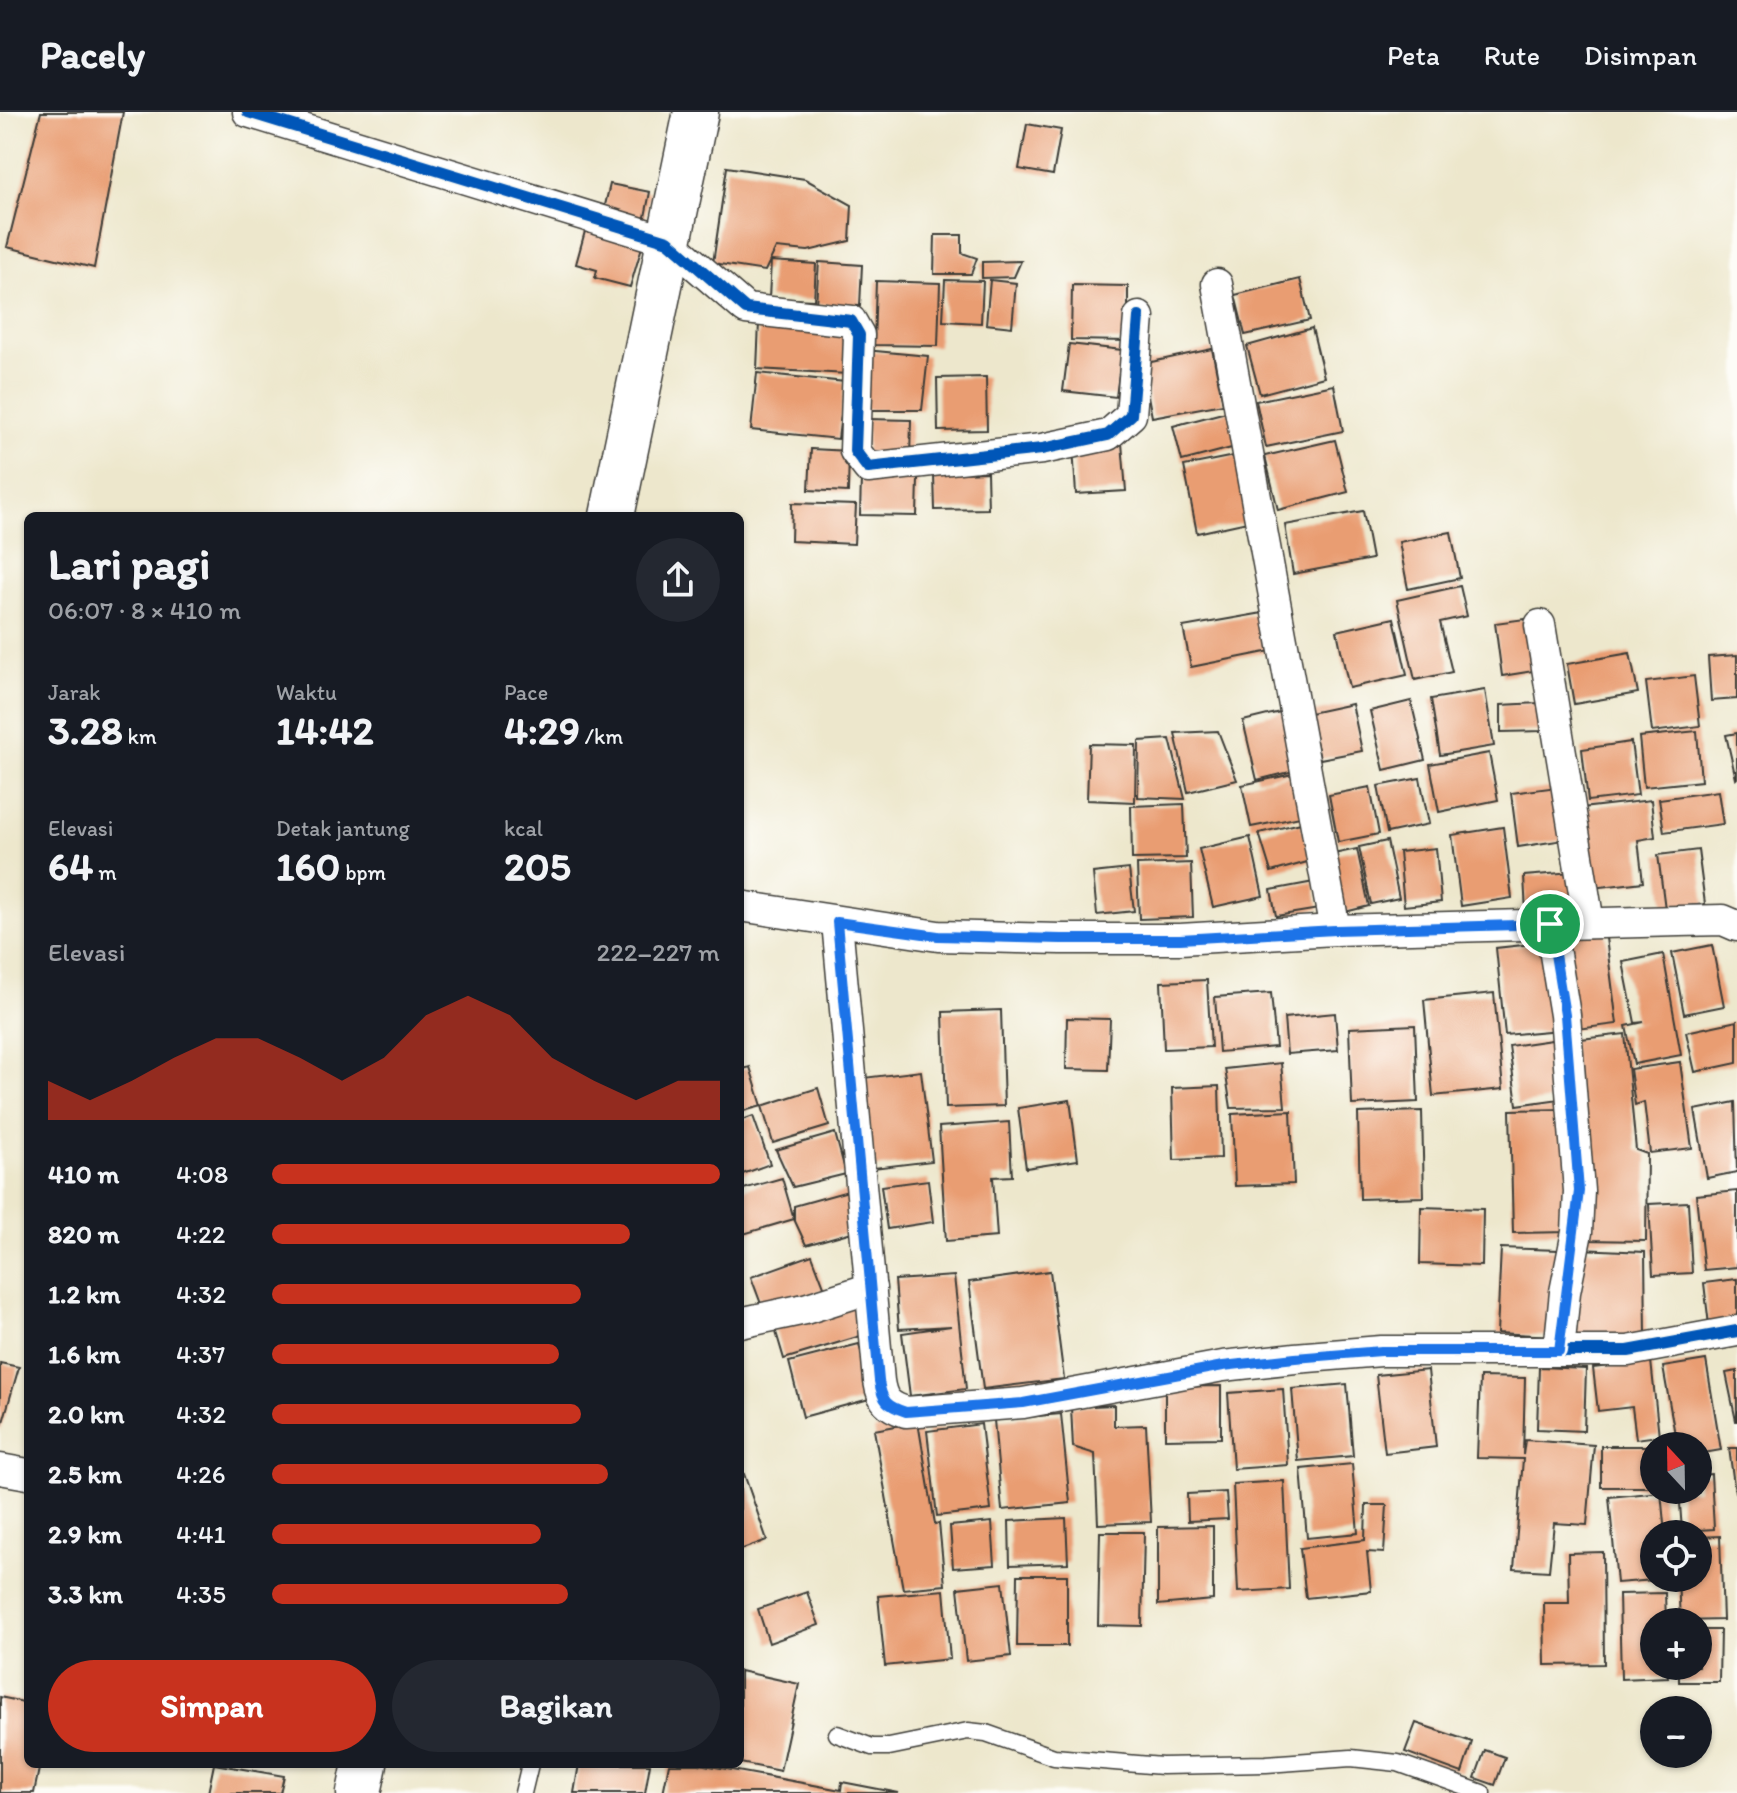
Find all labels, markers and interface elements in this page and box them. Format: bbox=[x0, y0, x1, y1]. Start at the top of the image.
text: Pacely bbox=[40, 32, 145, 78]
text: Peta bbox=[1387, 38, 1440, 72]
text: Rute bbox=[1484, 38, 1540, 72]
text: Disimpan bbox=[1584, 38, 1697, 72]
text: Lari pagi bbox=[48, 537, 210, 590]
button: share bbox=[636, 538, 720, 622]
text: 06:07 · 8 × 410 m bbox=[48, 594, 241, 626]
text: Jarak bbox=[48, 679, 101, 706]
text: Waktu bbox=[276, 679, 337, 706]
text: Pace bbox=[504, 679, 548, 706]
text: 3.28 bbox=[48, 706, 123, 754]
text: 14:42 bbox=[276, 706, 373, 754]
text: 4:29 bbox=[504, 706, 580, 754]
text: km bbox=[123, 723, 157, 750]
text: /km bbox=[580, 723, 623, 750]
text: Elevasi bbox=[48, 815, 113, 842]
text: Detak jantung bbox=[276, 815, 410, 842]
text: kcal bbox=[504, 815, 543, 842]
text: 64 bbox=[48, 842, 93, 890]
text: 160 bbox=[276, 842, 340, 890]
text: 205 bbox=[504, 842, 571, 890]
text: m bbox=[93, 859, 117, 886]
text: bpm bbox=[340, 859, 386, 886]
pin bbox=[1516, 890, 1584, 958]
icon: arrive bbox=[1528, 902, 1572, 946]
text: Elevasi bbox=[48, 936, 125, 968]
text: 222–227 m bbox=[596, 936, 720, 968]
text: 410 m bbox=[48, 1158, 119, 1190]
text: 4:08 bbox=[176, 1158, 228, 1190]
text: 820 m bbox=[48, 1218, 120, 1250]
text: 4:22 bbox=[176, 1218, 225, 1250]
text: 1.2 km bbox=[48, 1278, 120, 1310]
text: 4:32 bbox=[176, 1278, 226, 1310]
text: 1.6 km bbox=[48, 1338, 120, 1370]
text: 4:37 bbox=[176, 1338, 225, 1370]
text: 2.0 km bbox=[48, 1398, 124, 1430]
text: 4:32 bbox=[176, 1398, 226, 1430]
north arrow bbox=[1640, 1432, 1712, 1504]
map controls bbox=[1640, 1432, 1712, 1768]
text: 2.5 km bbox=[48, 1458, 122, 1490]
text: 4:26 bbox=[176, 1458, 225, 1490]
text: 2.9 km bbox=[48, 1518, 122, 1550]
text: 4:41 bbox=[176, 1518, 226, 1550]
button: locate bbox=[1640, 1520, 1712, 1592]
text: 3.3 km bbox=[48, 1578, 123, 1610]
text: 4:35 bbox=[176, 1578, 226, 1610]
button: + bbox=[1640, 1608, 1712, 1680]
button: Simpan bbox=[48, 1660, 376, 1752]
button: Bagikan bbox=[392, 1660, 720, 1752]
button: − bbox=[1640, 1696, 1712, 1768]

